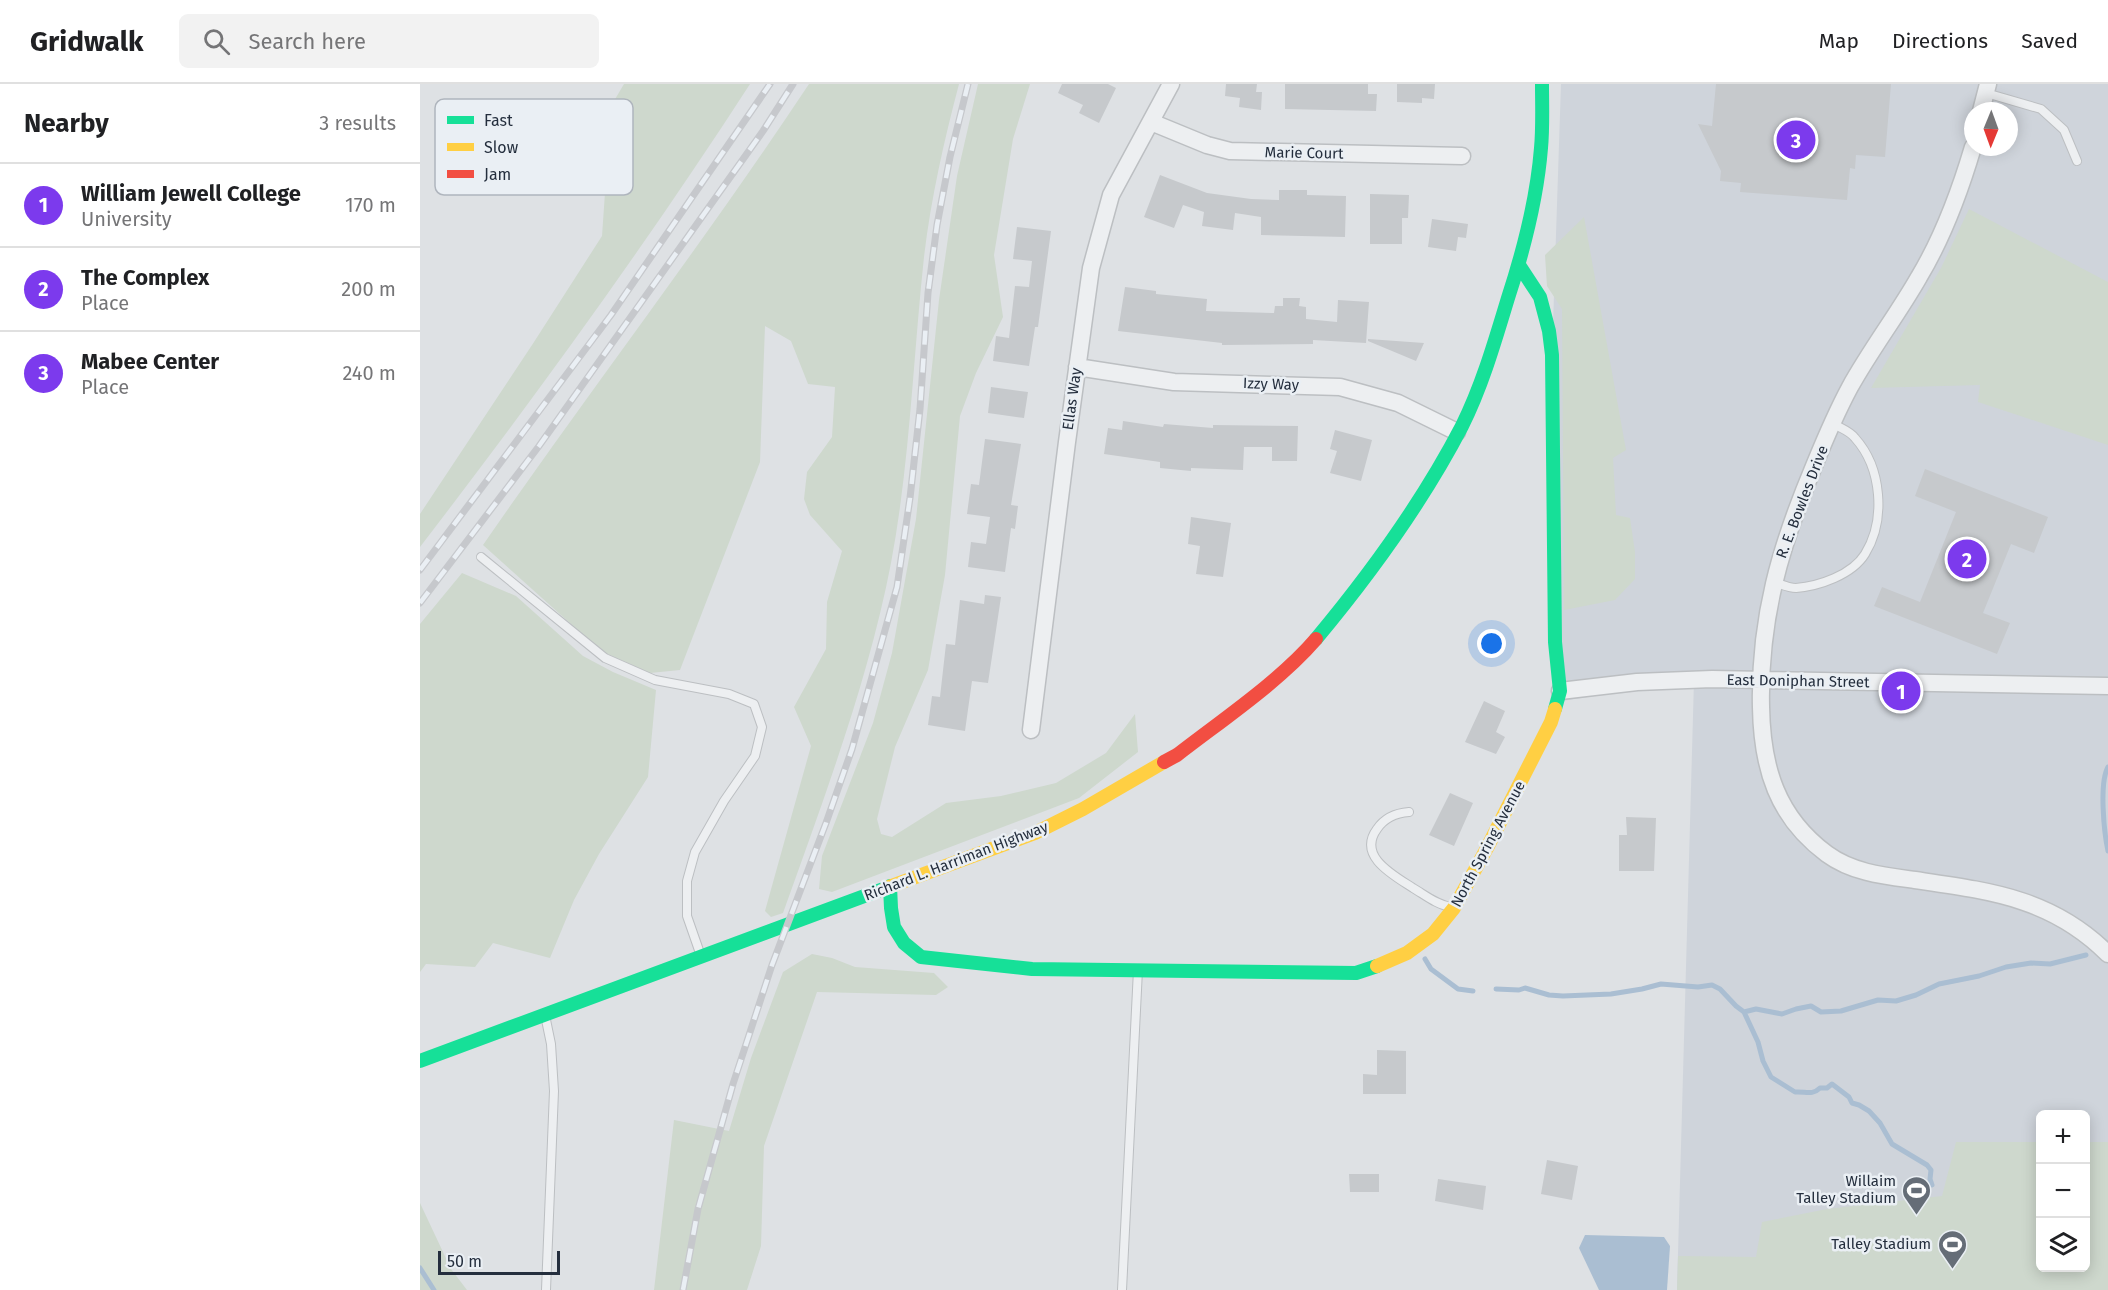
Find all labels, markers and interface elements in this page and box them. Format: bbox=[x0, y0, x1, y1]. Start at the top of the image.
search box bbox=[179, 14, 599, 68]
text: Gridwalk bbox=[30, 25, 143, 58]
icon: search bbox=[200, 25, 233, 58]
text: Search here bbox=[248, 28, 366, 55]
text: Map bbox=[1819, 28, 1859, 54]
text: Directions bbox=[1892, 28, 1988, 54]
text: Saved bbox=[2021, 28, 2078, 54]
legend bbox=[435, 99, 633, 195]
north arrow bbox=[1964, 102, 2018, 156]
text: Nearby bbox=[24, 108, 109, 139]
text: 3 results bbox=[319, 111, 396, 135]
text: Fast bbox=[484, 111, 513, 130]
pin: 3 bbox=[1776, 118, 1816, 162]
text: Slow bbox=[484, 138, 519, 157]
street label: Marie Court bbox=[1264, 143, 1344, 163]
text: Jam bbox=[484, 165, 511, 184]
text: William Jewell College bbox=[81, 180, 301, 207]
text: 1 bbox=[39, 193, 48, 217]
text: 170 m bbox=[345, 193, 396, 217]
text: University bbox=[81, 207, 172, 231]
text: The Complex bbox=[81, 264, 209, 291]
text: 2 bbox=[38, 277, 49, 301]
text: 200 m bbox=[341, 277, 396, 301]
text: Place bbox=[81, 291, 129, 315]
text: Mabee Center bbox=[81, 348, 219, 375]
text: 3 bbox=[38, 361, 49, 385]
text: 240 m bbox=[342, 361, 396, 385]
street label: Ellas Way bbox=[1059, 366, 1085, 431]
street label: Izzy Way bbox=[1243, 374, 1300, 394]
text: Place bbox=[81, 375, 129, 399]
street label: R. E. Bowles Drive bbox=[1772, 443, 1832, 561]
pin: 2 bbox=[1948, 536, 1986, 582]
your location bbox=[1477, 629, 1506, 658]
pin: 1 bbox=[1882, 668, 1920, 714]
street label: East Doniphan Street bbox=[1726, 671, 1870, 691]
street label: North Spring Avenue bbox=[1447, 778, 1529, 910]
street label: Richard L. Harriman Highway bbox=[861, 817, 1051, 904]
map controls bbox=[2036, 1110, 2090, 1272]
button: + bbox=[2036, 1110, 2090, 1164]
button: − bbox=[2036, 1164, 2090, 1218]
place label: Willaim Talley Stadium bbox=[1796, 1172, 1896, 1207]
sports icon: Willaim Talley Stadium bbox=[1901, 1174, 1933, 1216]
button: layers bbox=[2036, 1218, 2090, 1272]
sports icon: Talley Stadium bbox=[1936, 1228, 1968, 1270]
place label: Talley Stadium bbox=[1831, 1235, 1931, 1253]
scale bar bbox=[438, 1248, 560, 1276]
text: 50 m bbox=[447, 1252, 482, 1271]

